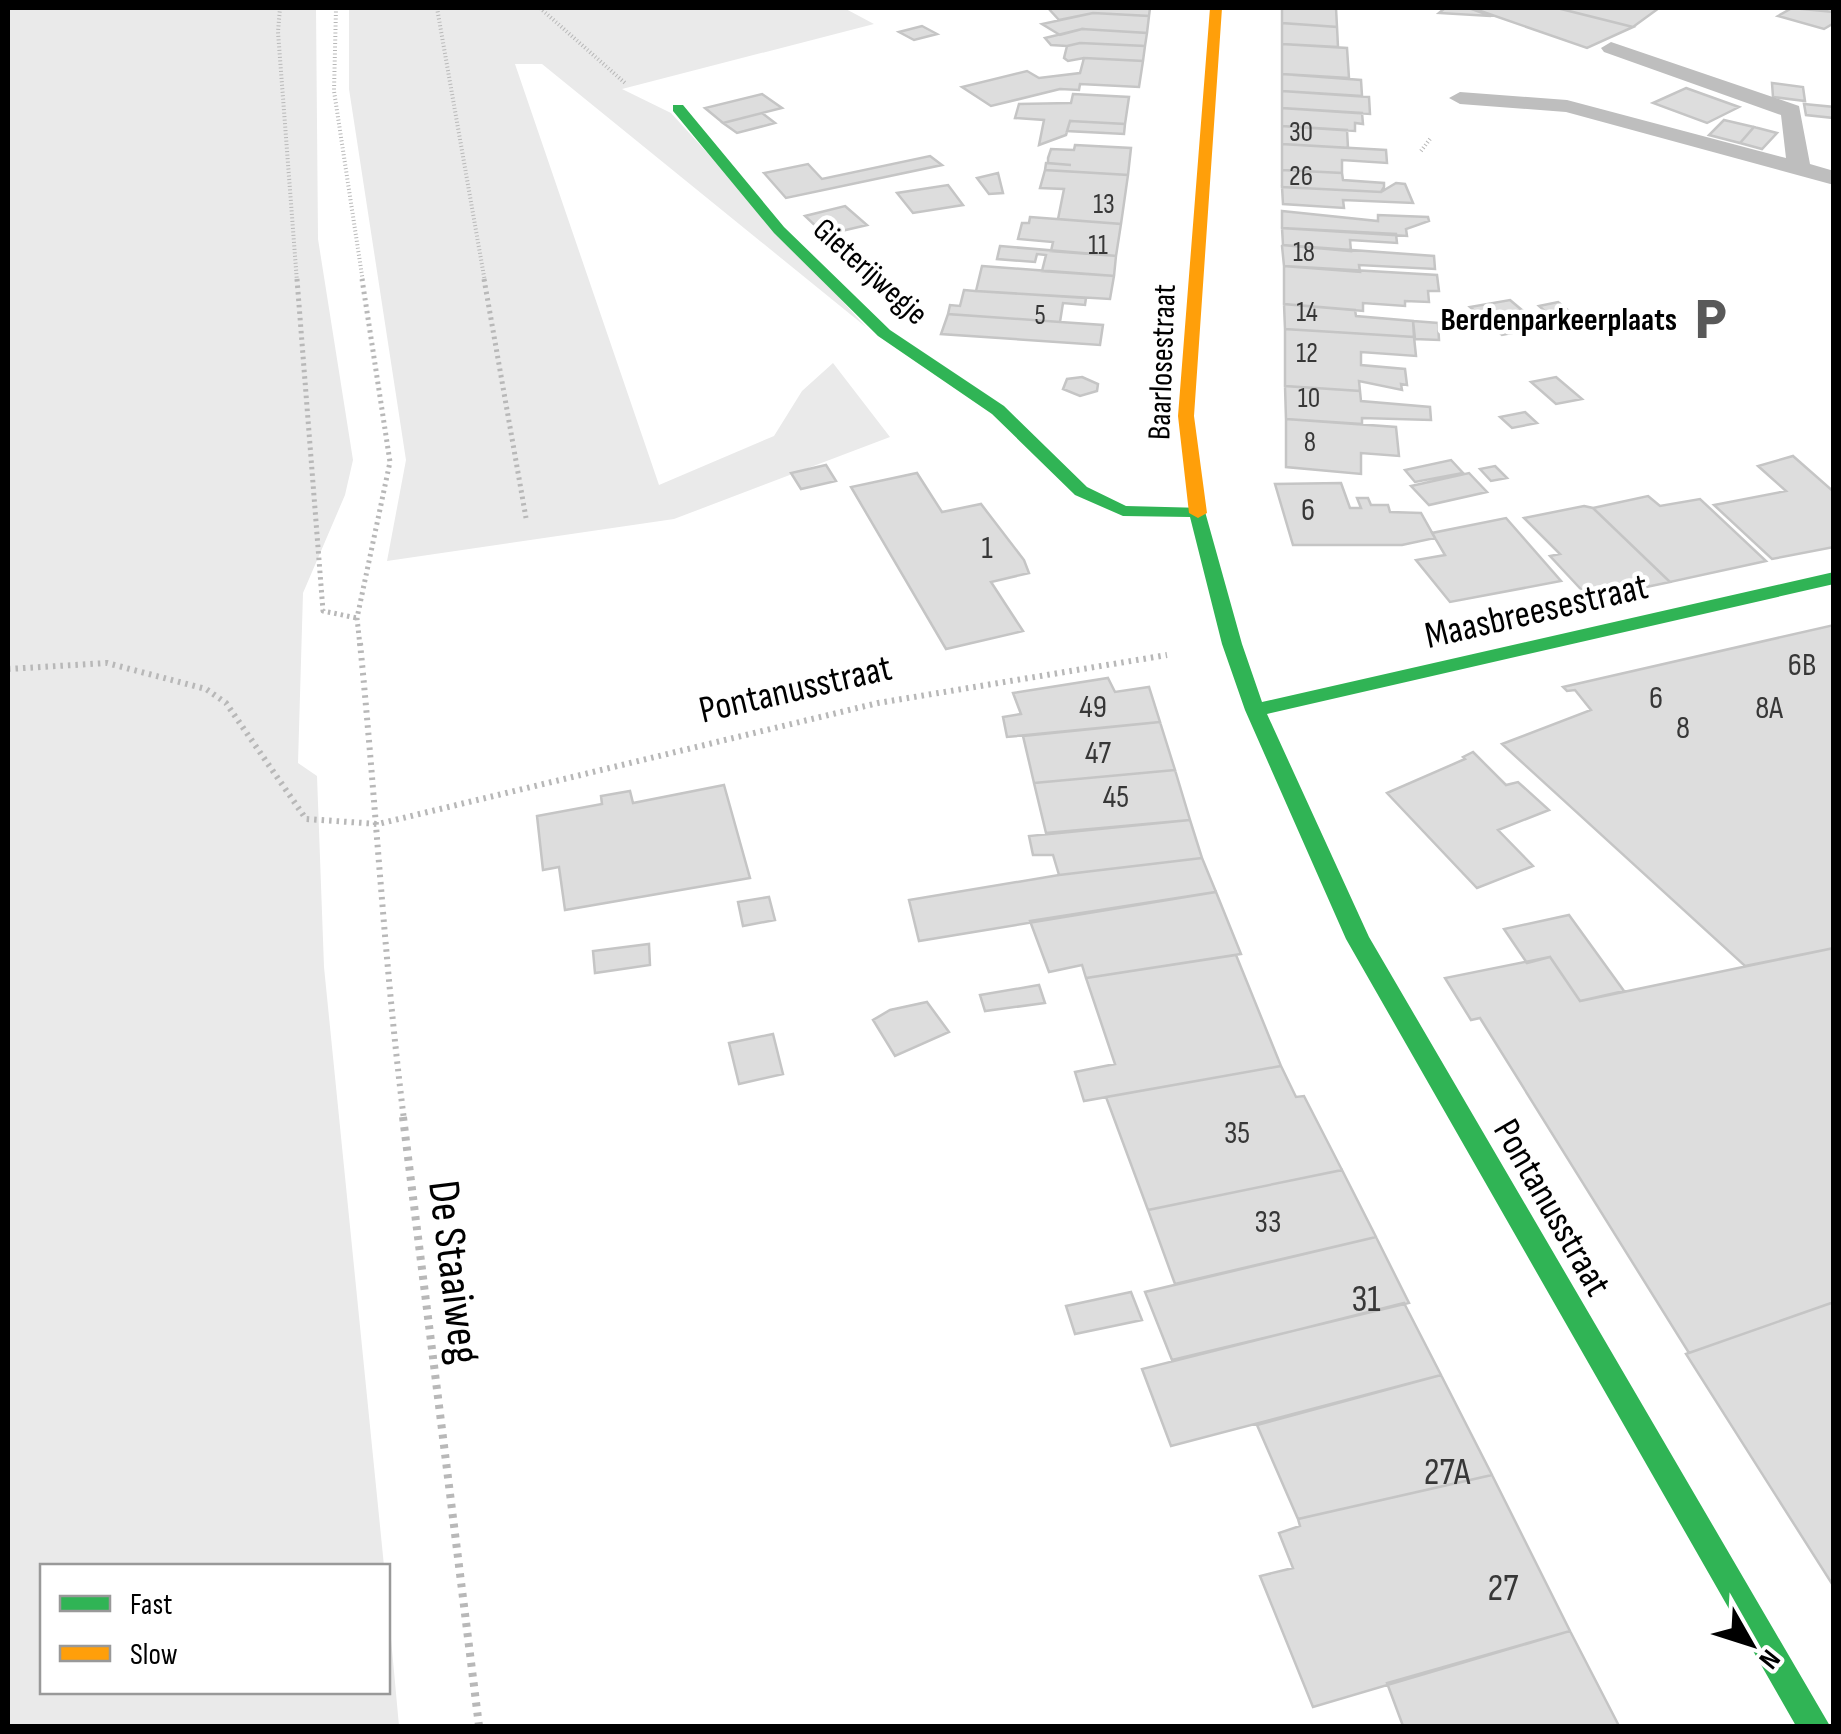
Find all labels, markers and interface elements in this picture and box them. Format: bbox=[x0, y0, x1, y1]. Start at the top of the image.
house number: 30 bbox=[1289, 116, 1313, 149]
house number: 26 bbox=[1289, 160, 1313, 193]
house number: 13 bbox=[1093, 188, 1115, 221]
street label: Gieterijwegje bbox=[805, 211, 935, 334]
house number: 11 bbox=[1088, 229, 1108, 262]
house number: 18 bbox=[1293, 236, 1315, 269]
street label: Baarlosestraat bbox=[1140, 283, 1185, 441]
parking icon: Berdenparkeerplaats bbox=[1686, 295, 1734, 343]
house number: 14 bbox=[1296, 296, 1318, 329]
house number: 5 bbox=[1034, 299, 1046, 332]
place label: Berdenparkeerplaats bbox=[1440, 301, 1677, 340]
house number: 12 bbox=[1296, 337, 1318, 370]
house number: 10 bbox=[1298, 382, 1320, 415]
house number: 8 bbox=[1304, 426, 1316, 459]
house number: 6 bbox=[1301, 491, 1315, 530]
house number: 1 bbox=[981, 529, 993, 568]
street label: Maasbreesestraat bbox=[1420, 564, 1652, 659]
street label: Pontanusstraat bbox=[695, 645, 896, 733]
house number: 6B bbox=[1788, 646, 1816, 685]
house number: 6 bbox=[1649, 679, 1663, 718]
house number: 49 bbox=[1079, 688, 1107, 727]
house number: 8A bbox=[1755, 689, 1783, 728]
house number: 8 bbox=[1676, 709, 1690, 748]
house number: 47 bbox=[1085, 734, 1111, 773]
house number: 45 bbox=[1103, 778, 1129, 817]
street label: Pontanusstraat bbox=[1483, 1112, 1620, 1304]
house number: 35 bbox=[1224, 1114, 1250, 1153]
street label: De Staaiweg bbox=[415, 1177, 492, 1367]
house number: 33 bbox=[1255, 1203, 1281, 1242]
house number: 31 bbox=[1351, 1277, 1381, 1322]
house number: 27A bbox=[1424, 1450, 1471, 1495]
legend bbox=[40, 1564, 390, 1694]
house number: 27 bbox=[1488, 1566, 1518, 1611]
text: Fast bbox=[130, 1587, 172, 1623]
north arrow bbox=[1701, 1594, 1801, 1694]
text: Slow bbox=[130, 1637, 178, 1673]
text: N bbox=[1752, 1643, 1787, 1675]

